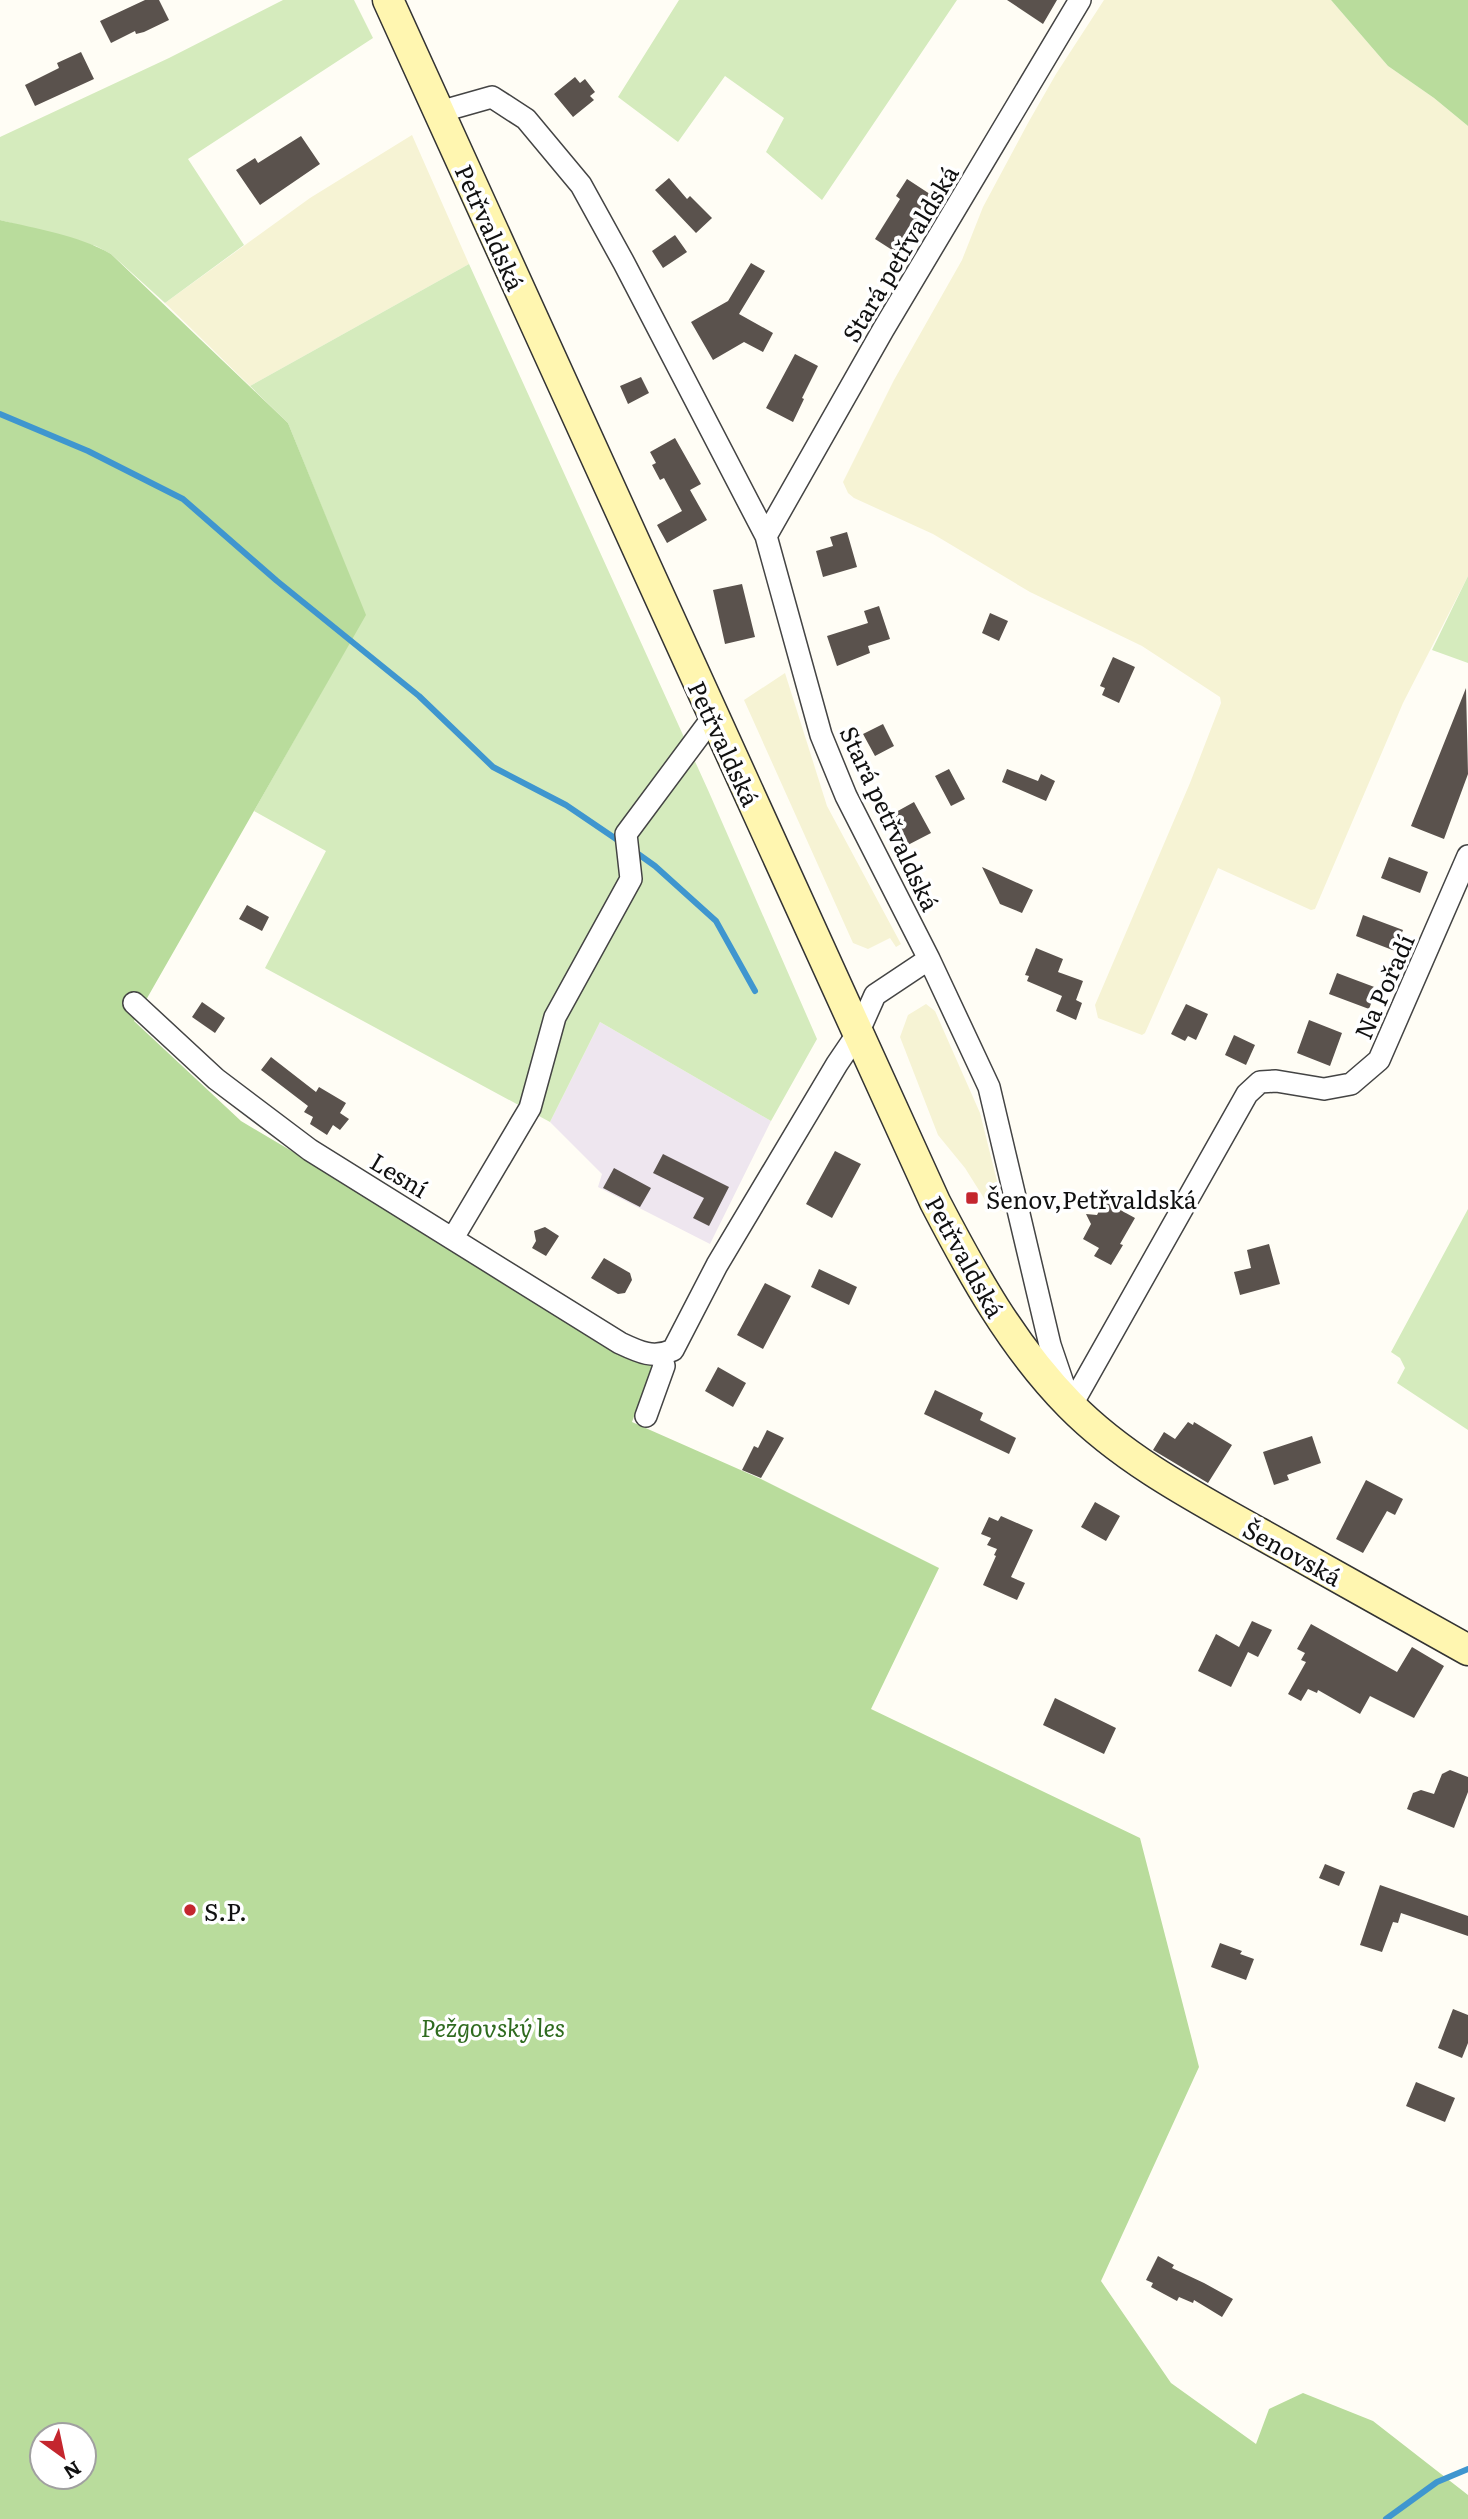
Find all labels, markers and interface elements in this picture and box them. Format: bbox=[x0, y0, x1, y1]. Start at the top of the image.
street label: Petřvaldská bbox=[448, 158, 534, 296]
street label: Stará petřvaldská bbox=[832, 158, 966, 348]
street label: Petřvaldská bbox=[681, 675, 769, 812]
street label: Stará petřvaldská bbox=[833, 720, 949, 916]
street label: Na Pořadí bbox=[1344, 928, 1422, 1044]
street label: Lesní bbox=[364, 1143, 436, 1205]
place label: Šenov,Petřvaldská bbox=[986, 1181, 1197, 1216]
street label: Petřvaldská bbox=[918, 1189, 1014, 1323]
marker: Šenov,Petřvaldská bbox=[964, 1190, 980, 1206]
street label: Šenovská bbox=[1237, 1511, 1349, 1594]
place label: S.P. bbox=[204, 1893, 247, 1928]
marker: S.P. bbox=[182, 1902, 198, 1918]
park label: Pežgovský les bbox=[421, 2009, 565, 2044]
north arrow bbox=[28, 2421, 98, 2491]
text: N bbox=[58, 2455, 87, 2487]

